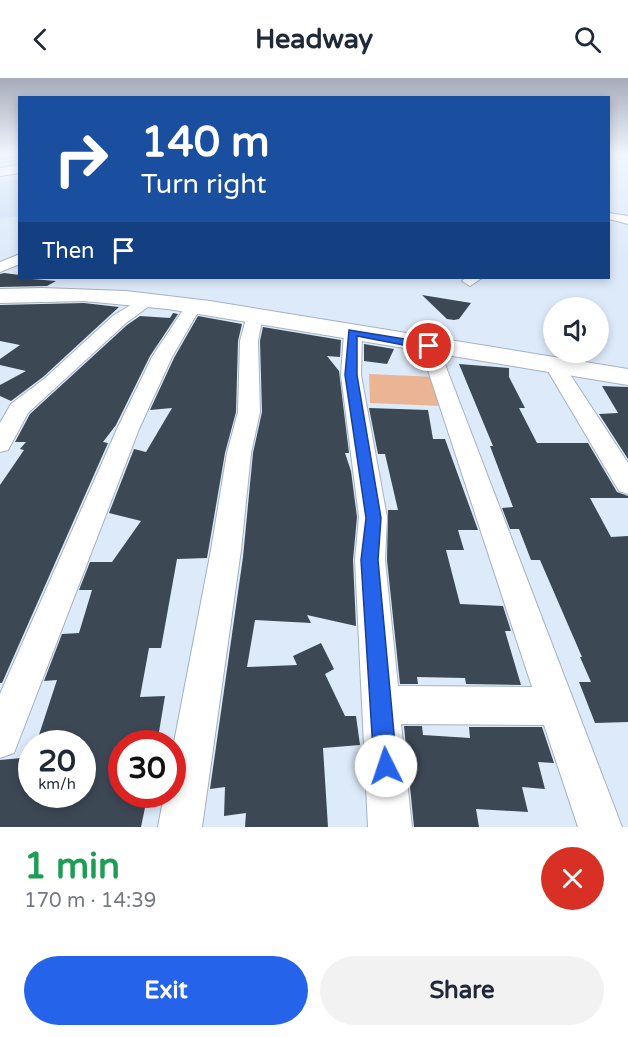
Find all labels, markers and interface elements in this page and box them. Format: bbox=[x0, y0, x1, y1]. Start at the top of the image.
icon: back bbox=[24, 23, 57, 56]
text: Headway bbox=[255, 23, 373, 56]
icon: search bbox=[571, 23, 604, 56]
text: 140 m bbox=[141, 117, 270, 168]
icon: right bbox=[42, 120, 120, 198]
text: Turn right bbox=[141, 168, 267, 201]
icon: arrive bbox=[107, 234, 140, 267]
text: Then bbox=[42, 238, 95, 264]
map controls bbox=[543, 297, 609, 363]
button: sound bbox=[543, 297, 609, 363]
pin bbox=[403, 320, 454, 371]
icon: arrive bbox=[412, 329, 445, 362]
speed limit sign: 30 bbox=[108, 730, 186, 808]
position arrow bbox=[354, 734, 418, 798]
text: 20 bbox=[38, 743, 76, 780]
text: km/h bbox=[38, 775, 76, 793]
text: 1 min bbox=[24, 845, 120, 888]
button: close bbox=[541, 847, 604, 910]
text: 170 m · 14:39 bbox=[24, 889, 156, 913]
button: Exit bbox=[24, 956, 308, 1025]
button: Share bbox=[320, 956, 604, 1025]

